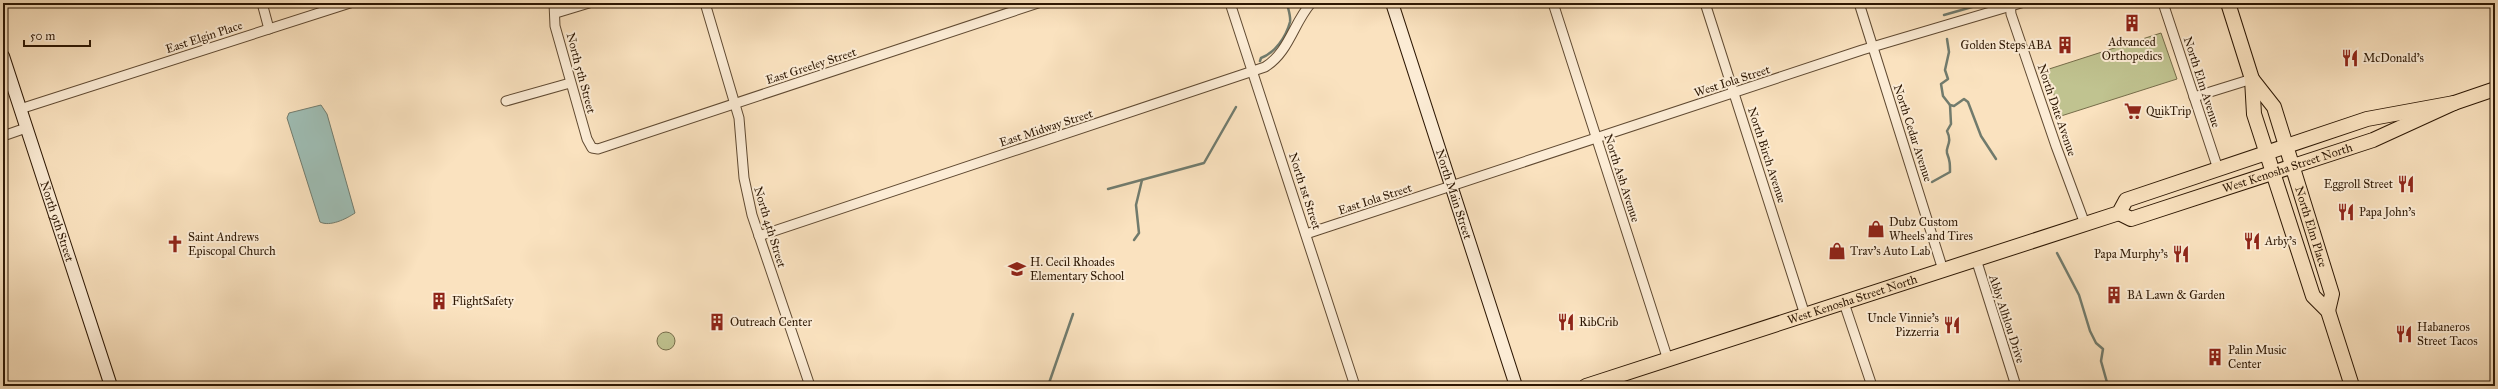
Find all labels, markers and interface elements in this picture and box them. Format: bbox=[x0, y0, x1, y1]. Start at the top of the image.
building icon: Advanced Orthopedics bbox=[2122, 13, 2142, 33]
street label: East Elgin Place bbox=[164, 18, 244, 57]
scale bar bbox=[24, 22, 90, 48]
text: 50 m bbox=[30, 29, 55, 43]
street label: North 5th Street bbox=[564, 31, 599, 116]
building icon: Golden Steps ABA bbox=[2055, 35, 2075, 55]
place label: Advanced Orthopedics bbox=[2102, 35, 2162, 63]
street label: North Elm Avenue bbox=[2181, 35, 2223, 129]
place label: Golden Steps ABA bbox=[1961, 38, 2052, 52]
street label: East Greeley Street bbox=[764, 45, 859, 87]
restaurant icon: McDonald's bbox=[2340, 48, 2360, 68]
place label: McDonald's bbox=[2363, 51, 2424, 65]
street label: West Iola Street bbox=[1692, 62, 1772, 100]
street label: North Date Avenue bbox=[2035, 62, 2079, 158]
street label: North Cedar Avenue bbox=[1891, 83, 1935, 183]
supermarket icon: QuikTrip bbox=[2123, 101, 2143, 121]
place label: QuikTrip bbox=[2146, 104, 2191, 118]
street label: North Birch Avenue bbox=[1745, 105, 1789, 205]
street label: East Midway Street bbox=[998, 106, 1095, 150]
street label: North Ash Avenue bbox=[1601, 132, 1643, 224]
street label: West Kenosha Street North bbox=[2221, 140, 2355, 196]
street label: North Main Street bbox=[1433, 147, 1475, 242]
street label: North 1st Street bbox=[1286, 151, 1324, 232]
restaurant icon: Eggroll Street bbox=[2396, 174, 2416, 194]
place label: Eggroll Street bbox=[2324, 177, 2394, 192]
street label: North 9th Street bbox=[37, 179, 77, 264]
street label: East Iola Street bbox=[1336, 180, 1414, 217]
street label: North 4th Street bbox=[751, 185, 789, 270]
street label: North Elm Place bbox=[2292, 185, 2330, 269]
restaurant icon: Papa John's bbox=[2336, 202, 2356, 222]
place label: Papa John's bbox=[2359, 205, 2416, 220]
place label: Dubz Custom Wheels and Tires bbox=[1889, 215, 1973, 243]
shop icon: Dubz Custom Wheels and Tires bbox=[1866, 219, 1886, 239]
place label: Saint Andrews Episcopal Church bbox=[188, 230, 276, 258]
restaurant icon: Arby's bbox=[2242, 231, 2262, 251]
church icon: Saint Andrews Episcopal Church bbox=[165, 234, 185, 254]
place label: Arby's bbox=[2264, 234, 2296, 248]
shop icon: Trav's Auto Lab bbox=[1827, 241, 1847, 261]
place label: Trav's Auto Lab bbox=[1850, 244, 1931, 258]
restaurant icon: Papa Murphy's bbox=[2171, 244, 2191, 264]
place label: Papa Murphy's bbox=[2094, 247, 2168, 261]
place label: H. Cecil Rhoades Elementary School bbox=[1030, 255, 1125, 283]
school or university icon: H. Cecil Rhoades Elementary School bbox=[1007, 259, 1027, 279]
street label: West Kenosha Street North bbox=[1786, 272, 1919, 327]
street label: Abby Alhlou Drive bbox=[1986, 272, 2028, 365]
building icon: BA Lawn & Garden bbox=[2104, 285, 2124, 305]
place label: BA Lawn & Garden bbox=[2127, 288, 2225, 302]
building icon: FlightSafety bbox=[429, 291, 449, 311]
place label: FlightSafety bbox=[452, 294, 514, 309]
place label: Uncle Vinnie's Pizzerria bbox=[1867, 311, 1940, 339]
building icon: Outreach Center bbox=[707, 312, 727, 332]
restaurant icon: RibCrib bbox=[1556, 312, 1576, 332]
place label: Outreach Center bbox=[730, 315, 812, 329]
place label: RibCrib bbox=[1579, 315, 1618, 329]
restaurant icon: Uncle Vinnie's Pizzerria bbox=[1942, 315, 1962, 335]
place label: Habaneros Street Tacos bbox=[2417, 320, 2478, 348]
restaurant icon: Habaneros Street Tacos bbox=[2394, 324, 2414, 344]
place label: Palin Music Center bbox=[2228, 343, 2287, 371]
building icon: Palin Music Center bbox=[2205, 347, 2225, 367]

